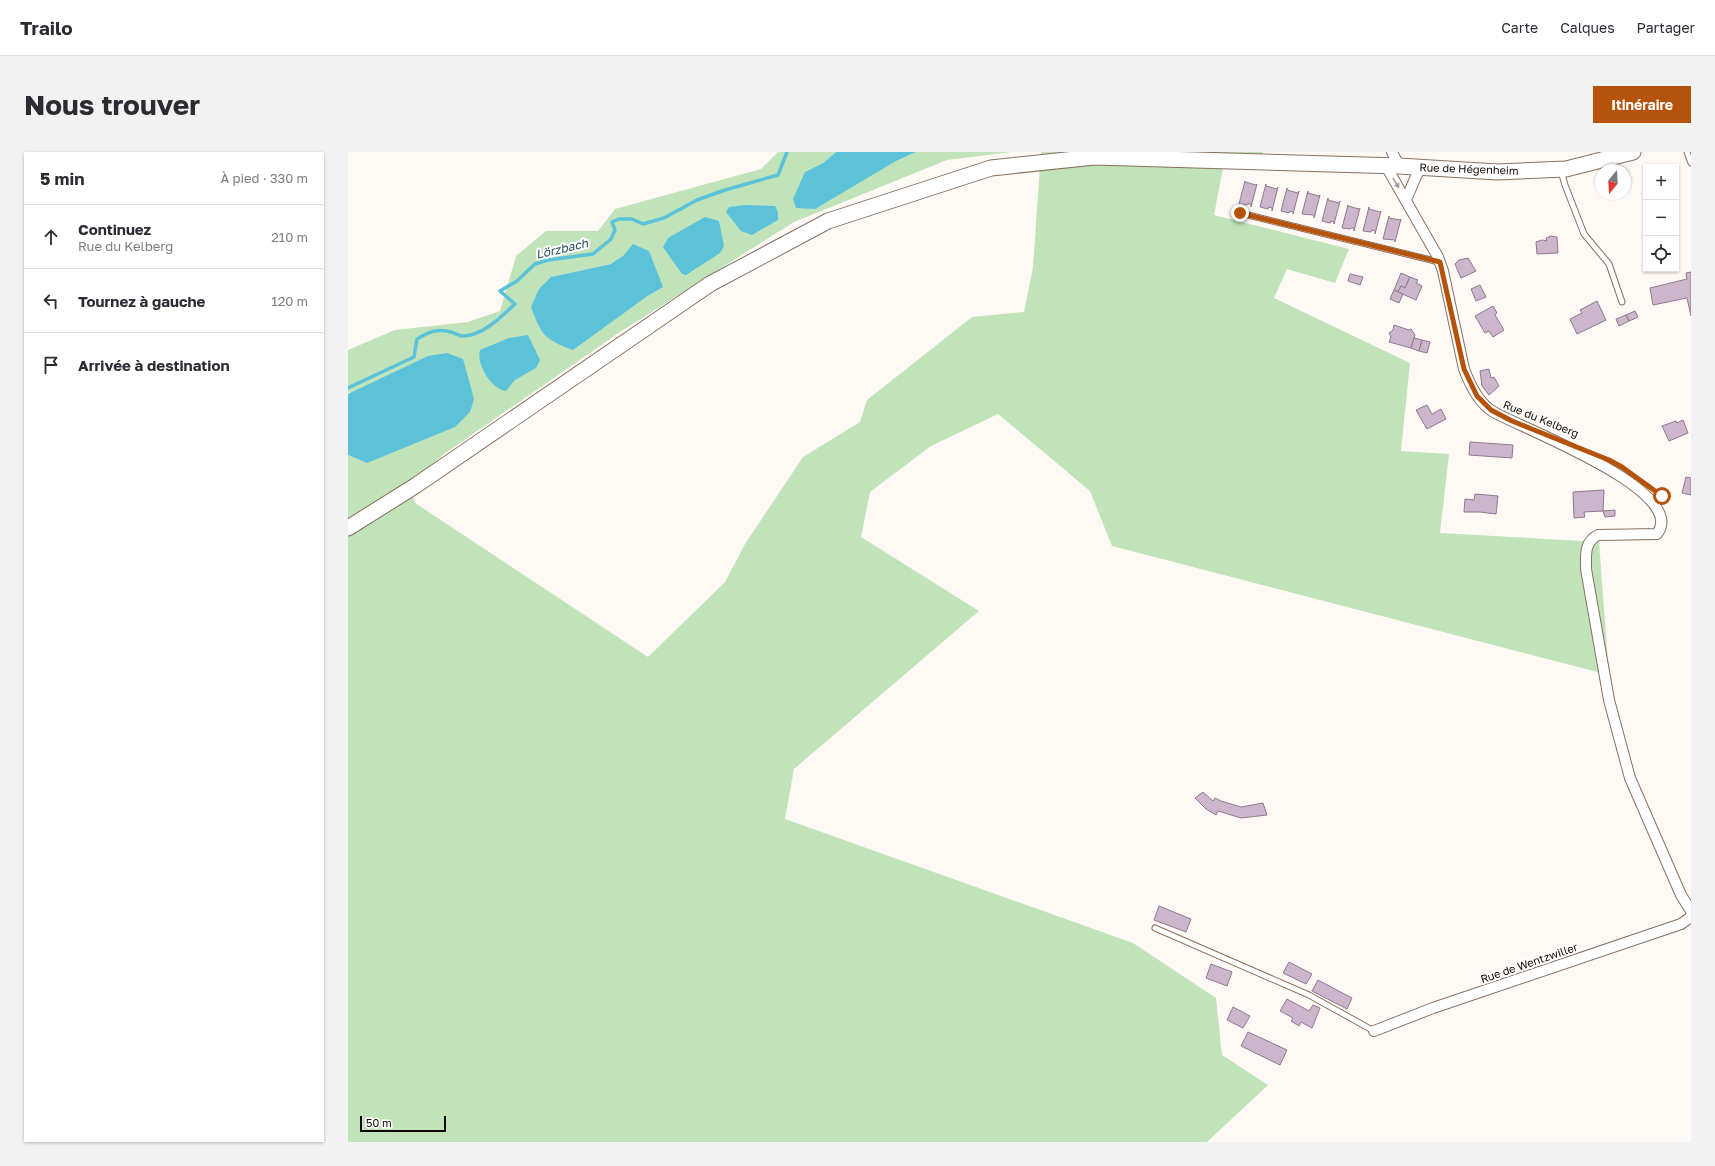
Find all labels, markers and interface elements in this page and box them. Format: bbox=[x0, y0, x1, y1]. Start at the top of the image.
text: Trailo bbox=[20, 16, 73, 39]
text: Carte bbox=[1501, 19, 1538, 36]
text: Calques bbox=[1560, 19, 1615, 36]
text: Partager bbox=[1637, 19, 1695, 36]
button: Itinéraire bbox=[1593, 86, 1691, 123]
text: Nous trouver bbox=[24, 88, 200, 121]
street label: Rue de Hégenheim bbox=[1419, 160, 1519, 177]
north arrow bbox=[1595, 164, 1631, 200]
map controls bbox=[1643, 164, 1679, 272]
button: + bbox=[1643, 164, 1679, 200]
text: 5 min bbox=[40, 168, 84, 189]
text: À pied · 330 m bbox=[221, 170, 308, 186]
one-way arrow bbox=[1393, 177, 1400, 189]
button: − bbox=[1643, 200, 1679, 236]
route end bbox=[1231, 204, 1249, 222]
text: Continuez bbox=[78, 220, 151, 238]
icon: ahead bbox=[40, 226, 62, 248]
text: 210 m bbox=[271, 229, 308, 245]
water label: Lörzbach bbox=[534, 235, 590, 262]
button: locate bbox=[1643, 236, 1679, 272]
text: Rue du Kelberg bbox=[78, 238, 173, 254]
icon: left bbox=[40, 290, 62, 312]
text: Tournez à gauche bbox=[78, 292, 205, 310]
text: 120 m bbox=[271, 293, 308, 309]
icon: arrive bbox=[40, 354, 62, 376]
text: Arrivée à destination bbox=[78, 356, 230, 374]
street label: Rue du Kelberg bbox=[1501, 397, 1581, 440]
route start bbox=[1653, 487, 1671, 505]
street label: Rue de Wentzwiller bbox=[1479, 940, 1580, 985]
scale bar bbox=[360, 1114, 446, 1133]
text: 50 m bbox=[366, 1116, 392, 1129]

